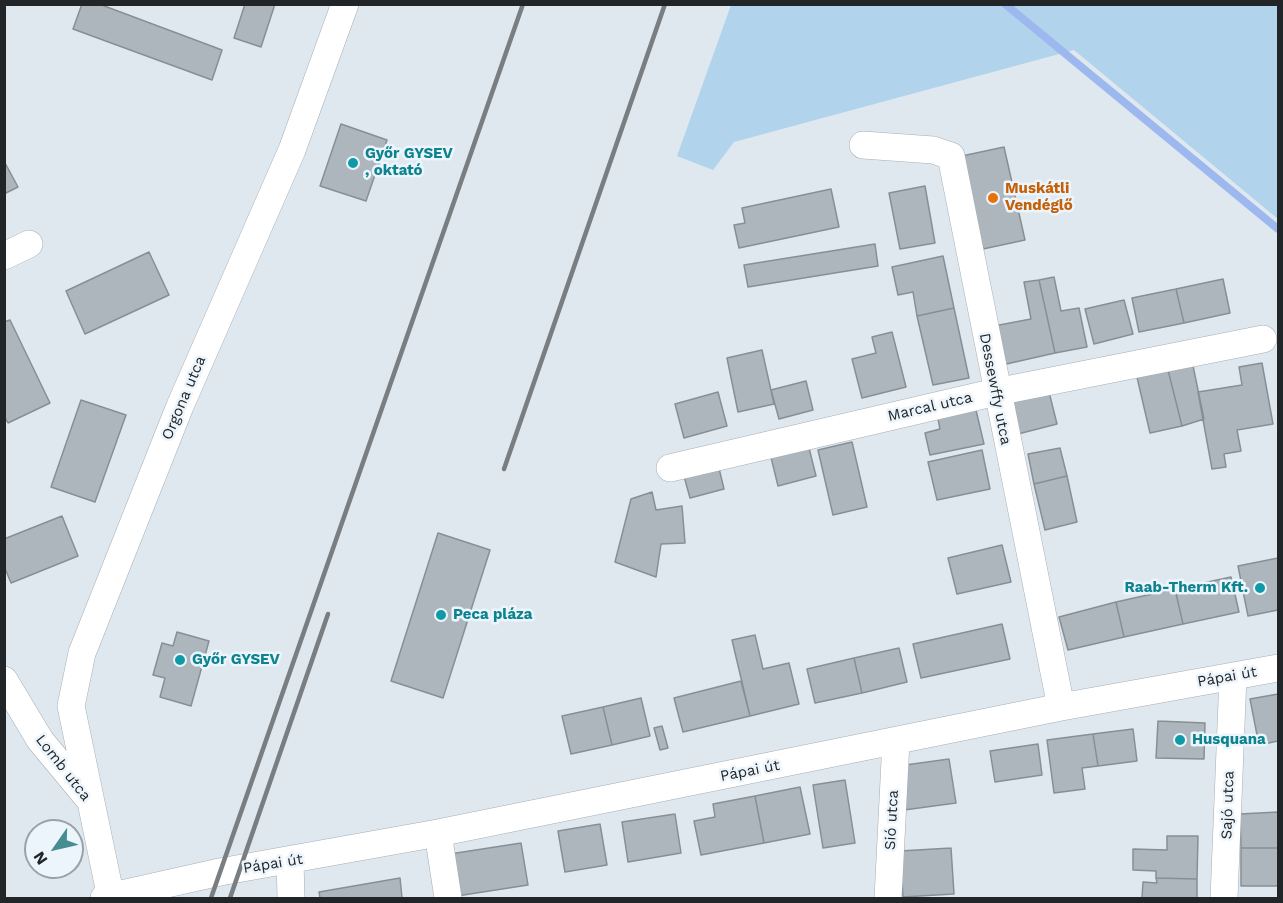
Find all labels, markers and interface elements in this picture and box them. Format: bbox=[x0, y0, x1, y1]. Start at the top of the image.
place label: Győr GYSEV , oktató bbox=[365, 145, 453, 180]
marker: Győr GYSEV , oktató bbox=[346, 156, 360, 170]
place label: Muskátli Vendéglő bbox=[1005, 180, 1073, 215]
marker: Muskátli Vendéglő bbox=[986, 191, 1000, 205]
street label: Dessewffy utca bbox=[975, 332, 1015, 446]
street label: Orgona utca bbox=[158, 353, 210, 443]
street label: Marcal utca bbox=[886, 389, 974, 425]
place label: Raab-Therm Kft. bbox=[1124, 579, 1248, 597]
marker: Raab-Therm Kft. bbox=[1253, 581, 1267, 595]
place label: Peca pláza bbox=[453, 606, 532, 624]
marker: Peca pláza bbox=[434, 608, 448, 622]
place label: Győr GYSEV bbox=[192, 651, 280, 669]
marker: Győr GYSEV bbox=[173, 653, 187, 667]
street label: Pápai út bbox=[1196, 663, 1258, 691]
street label: Lomb utca bbox=[32, 731, 94, 805]
place label: Husquana bbox=[1192, 731, 1266, 749]
marker: Husquana bbox=[1173, 733, 1187, 747]
street label: Pápai út bbox=[719, 756, 781, 786]
street label: Sajó utca bbox=[1218, 770, 1238, 840]
street label: Sió utca bbox=[881, 790, 903, 850]
north arrow bbox=[24, 819, 84, 879]
text: N bbox=[29, 848, 52, 868]
street label: Pápai út bbox=[242, 850, 304, 878]

